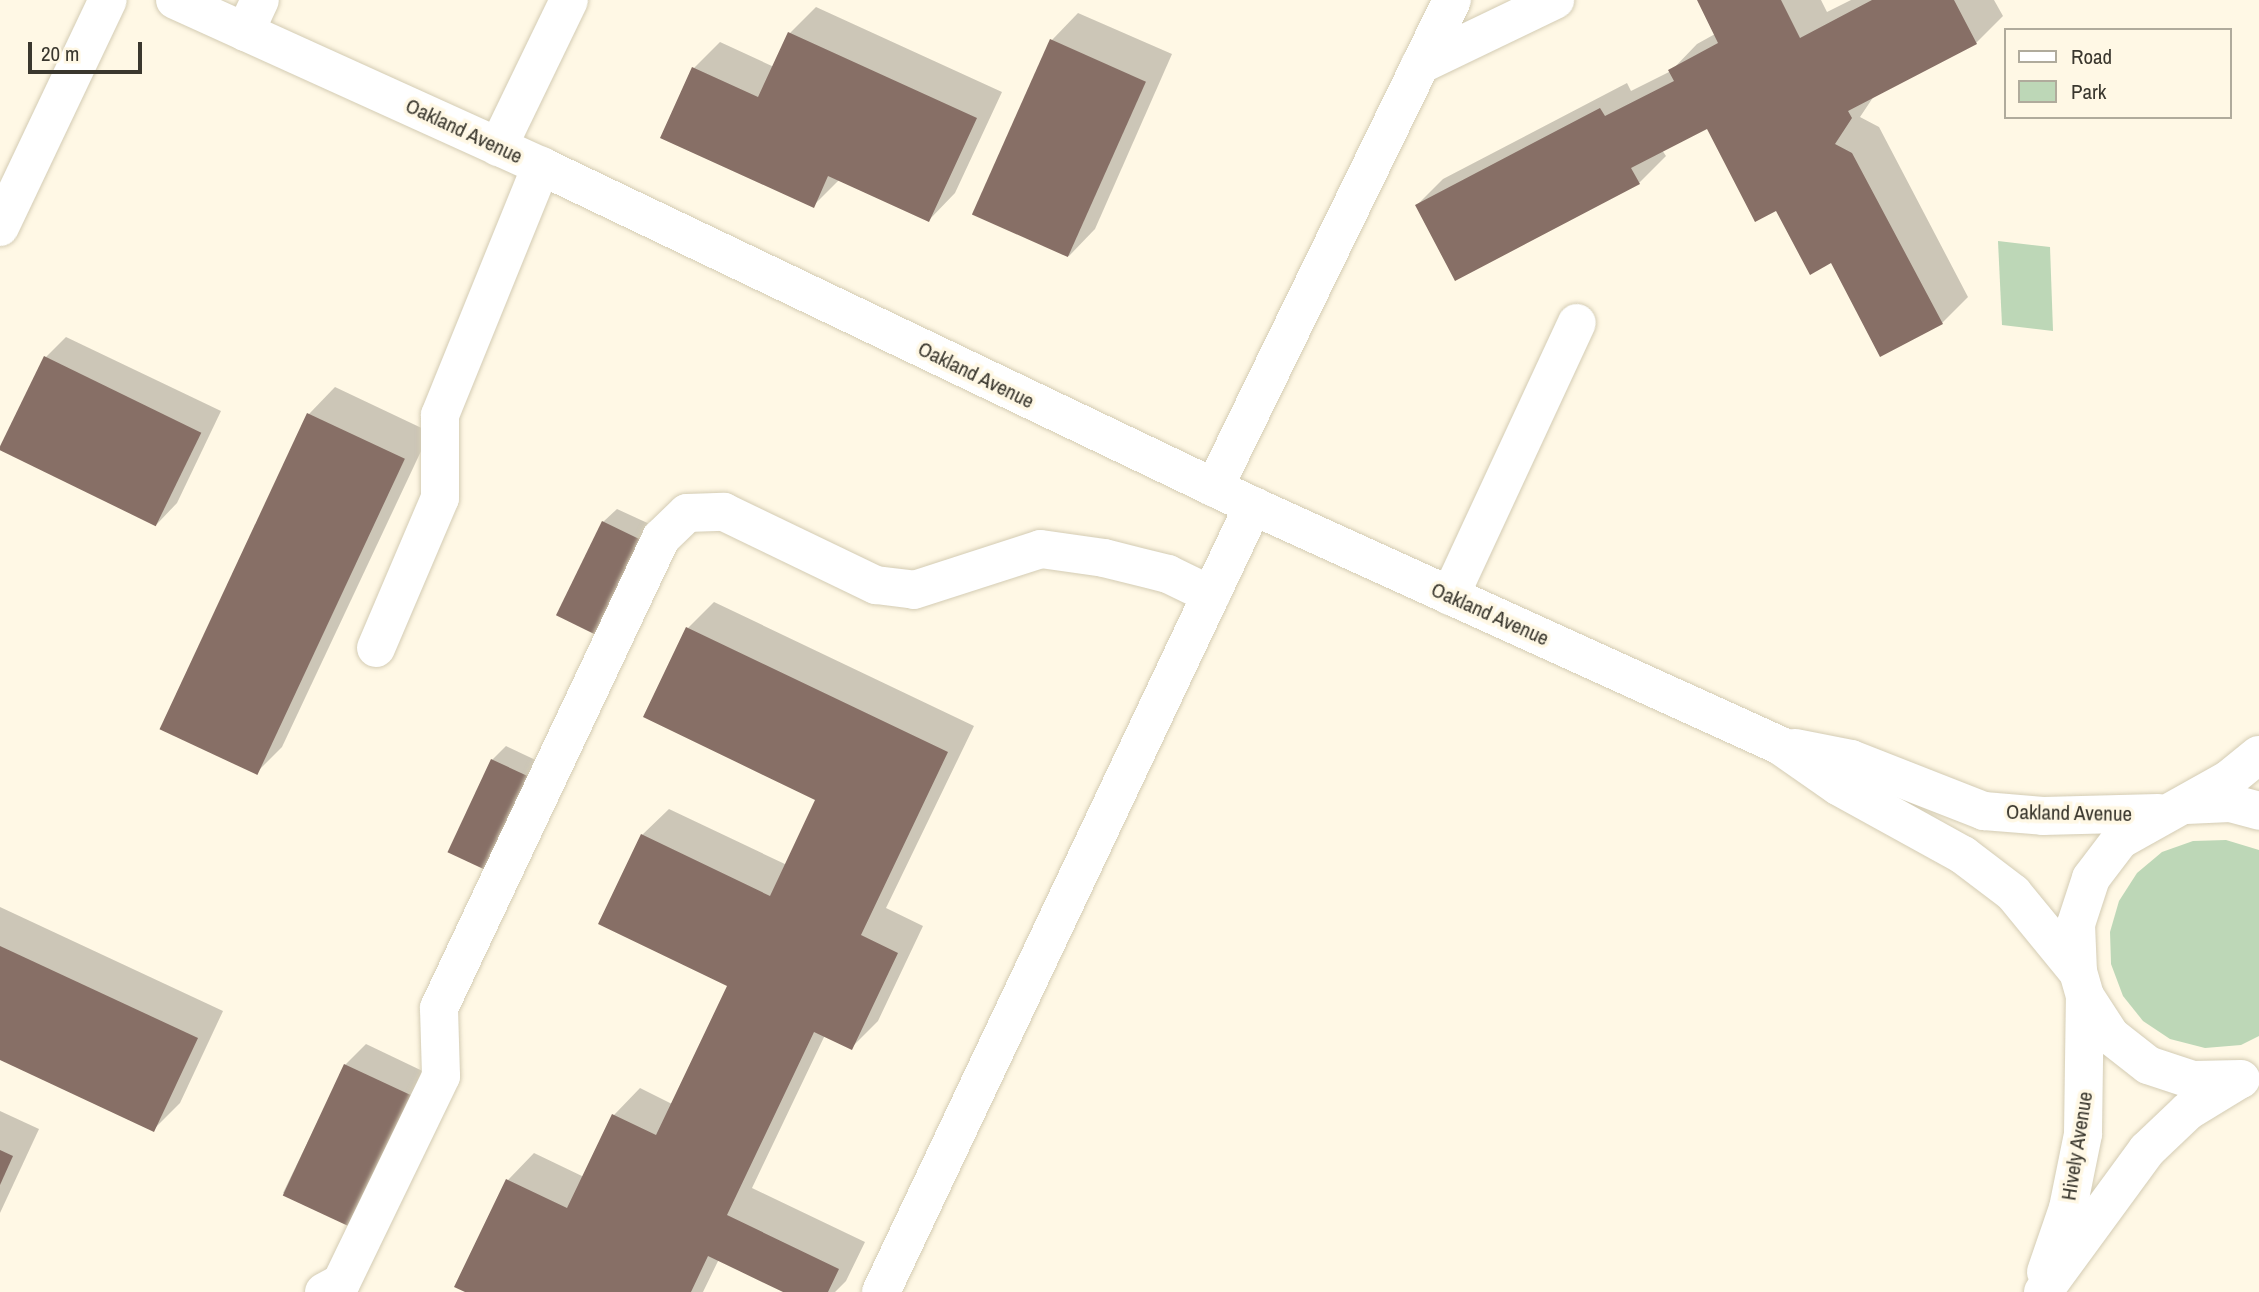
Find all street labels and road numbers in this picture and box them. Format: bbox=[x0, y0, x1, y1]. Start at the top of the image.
street label: Oakland Avenue bbox=[401, 93, 527, 169]
street label: Oakland Avenue bbox=[913, 336, 1039, 414]
street label: Oakland Avenue bbox=[1427, 577, 1553, 651]
street label: Oakland Avenue bbox=[2005, 799, 2133, 827]
street label: Hively Avenue bbox=[2056, 1089, 2098, 1203]

